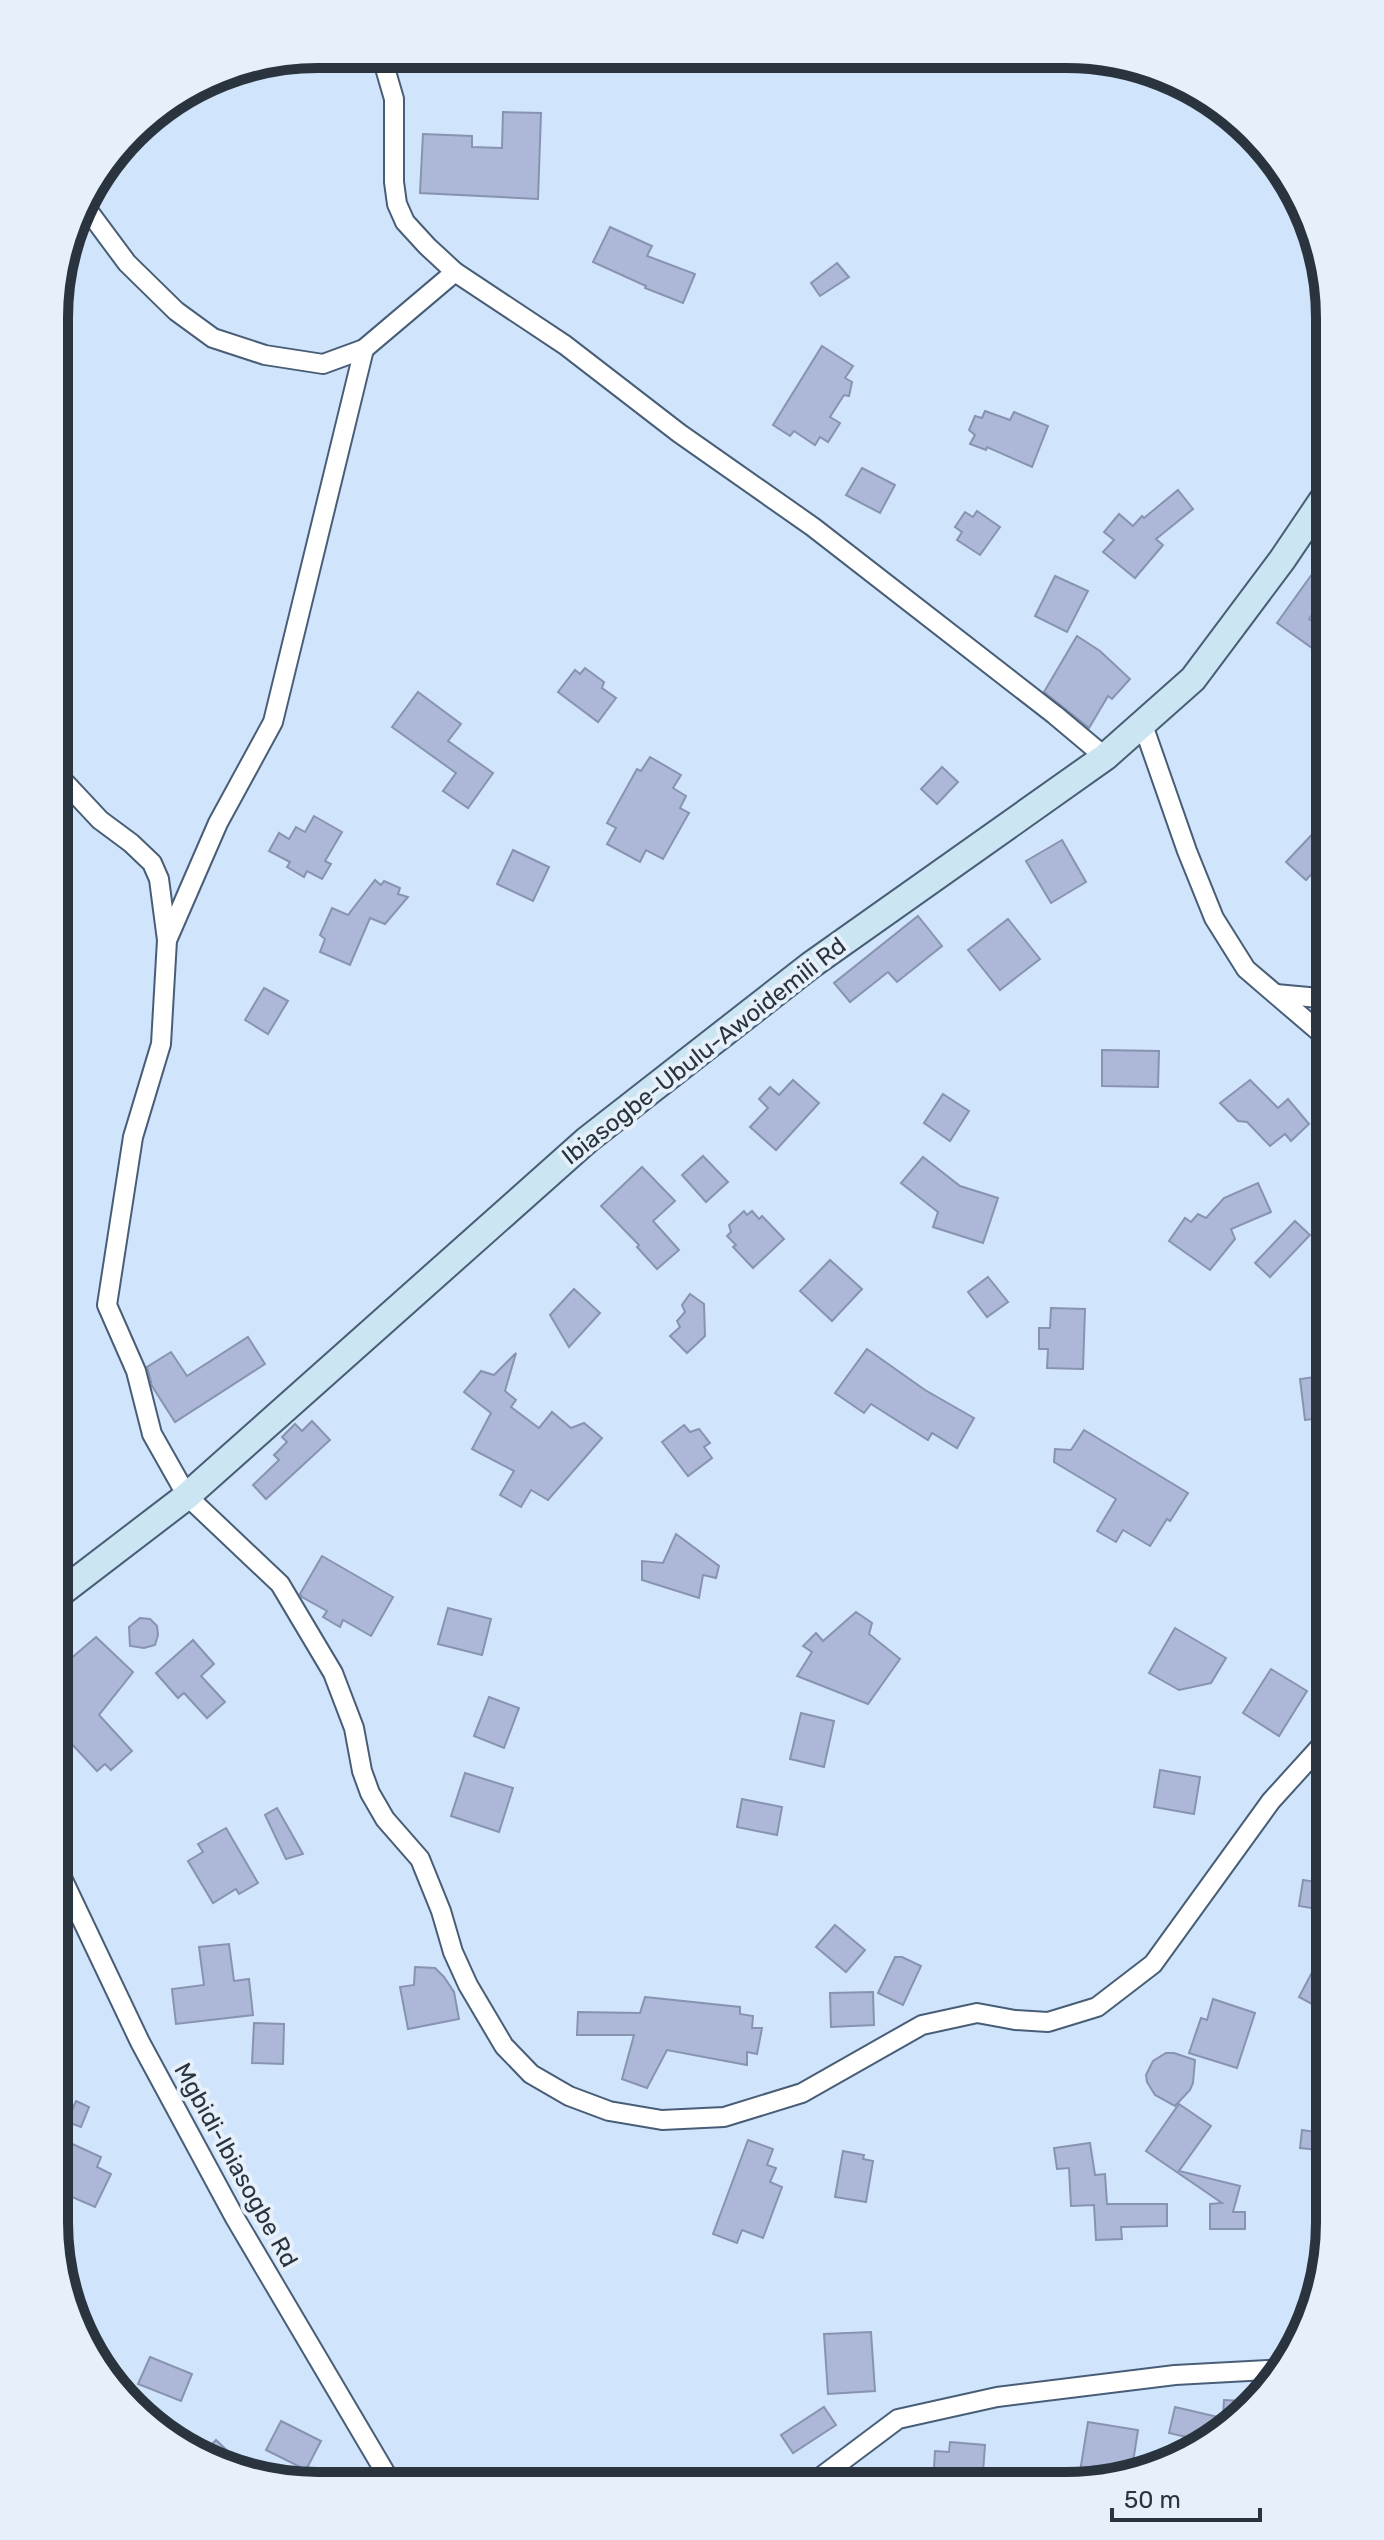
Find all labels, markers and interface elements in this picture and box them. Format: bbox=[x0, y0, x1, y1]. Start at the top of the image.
street label: Ibiasogbe-Ubulu-Awoidemili Rd bbox=[556, 931, 852, 1171]
street label: Mgbidi-Ibiasogbe Rd bbox=[168, 2058, 304, 2272]
scale bar bbox=[1112, 2472, 1260, 2522]
text: 50 m bbox=[1124, 2486, 1181, 2514]

